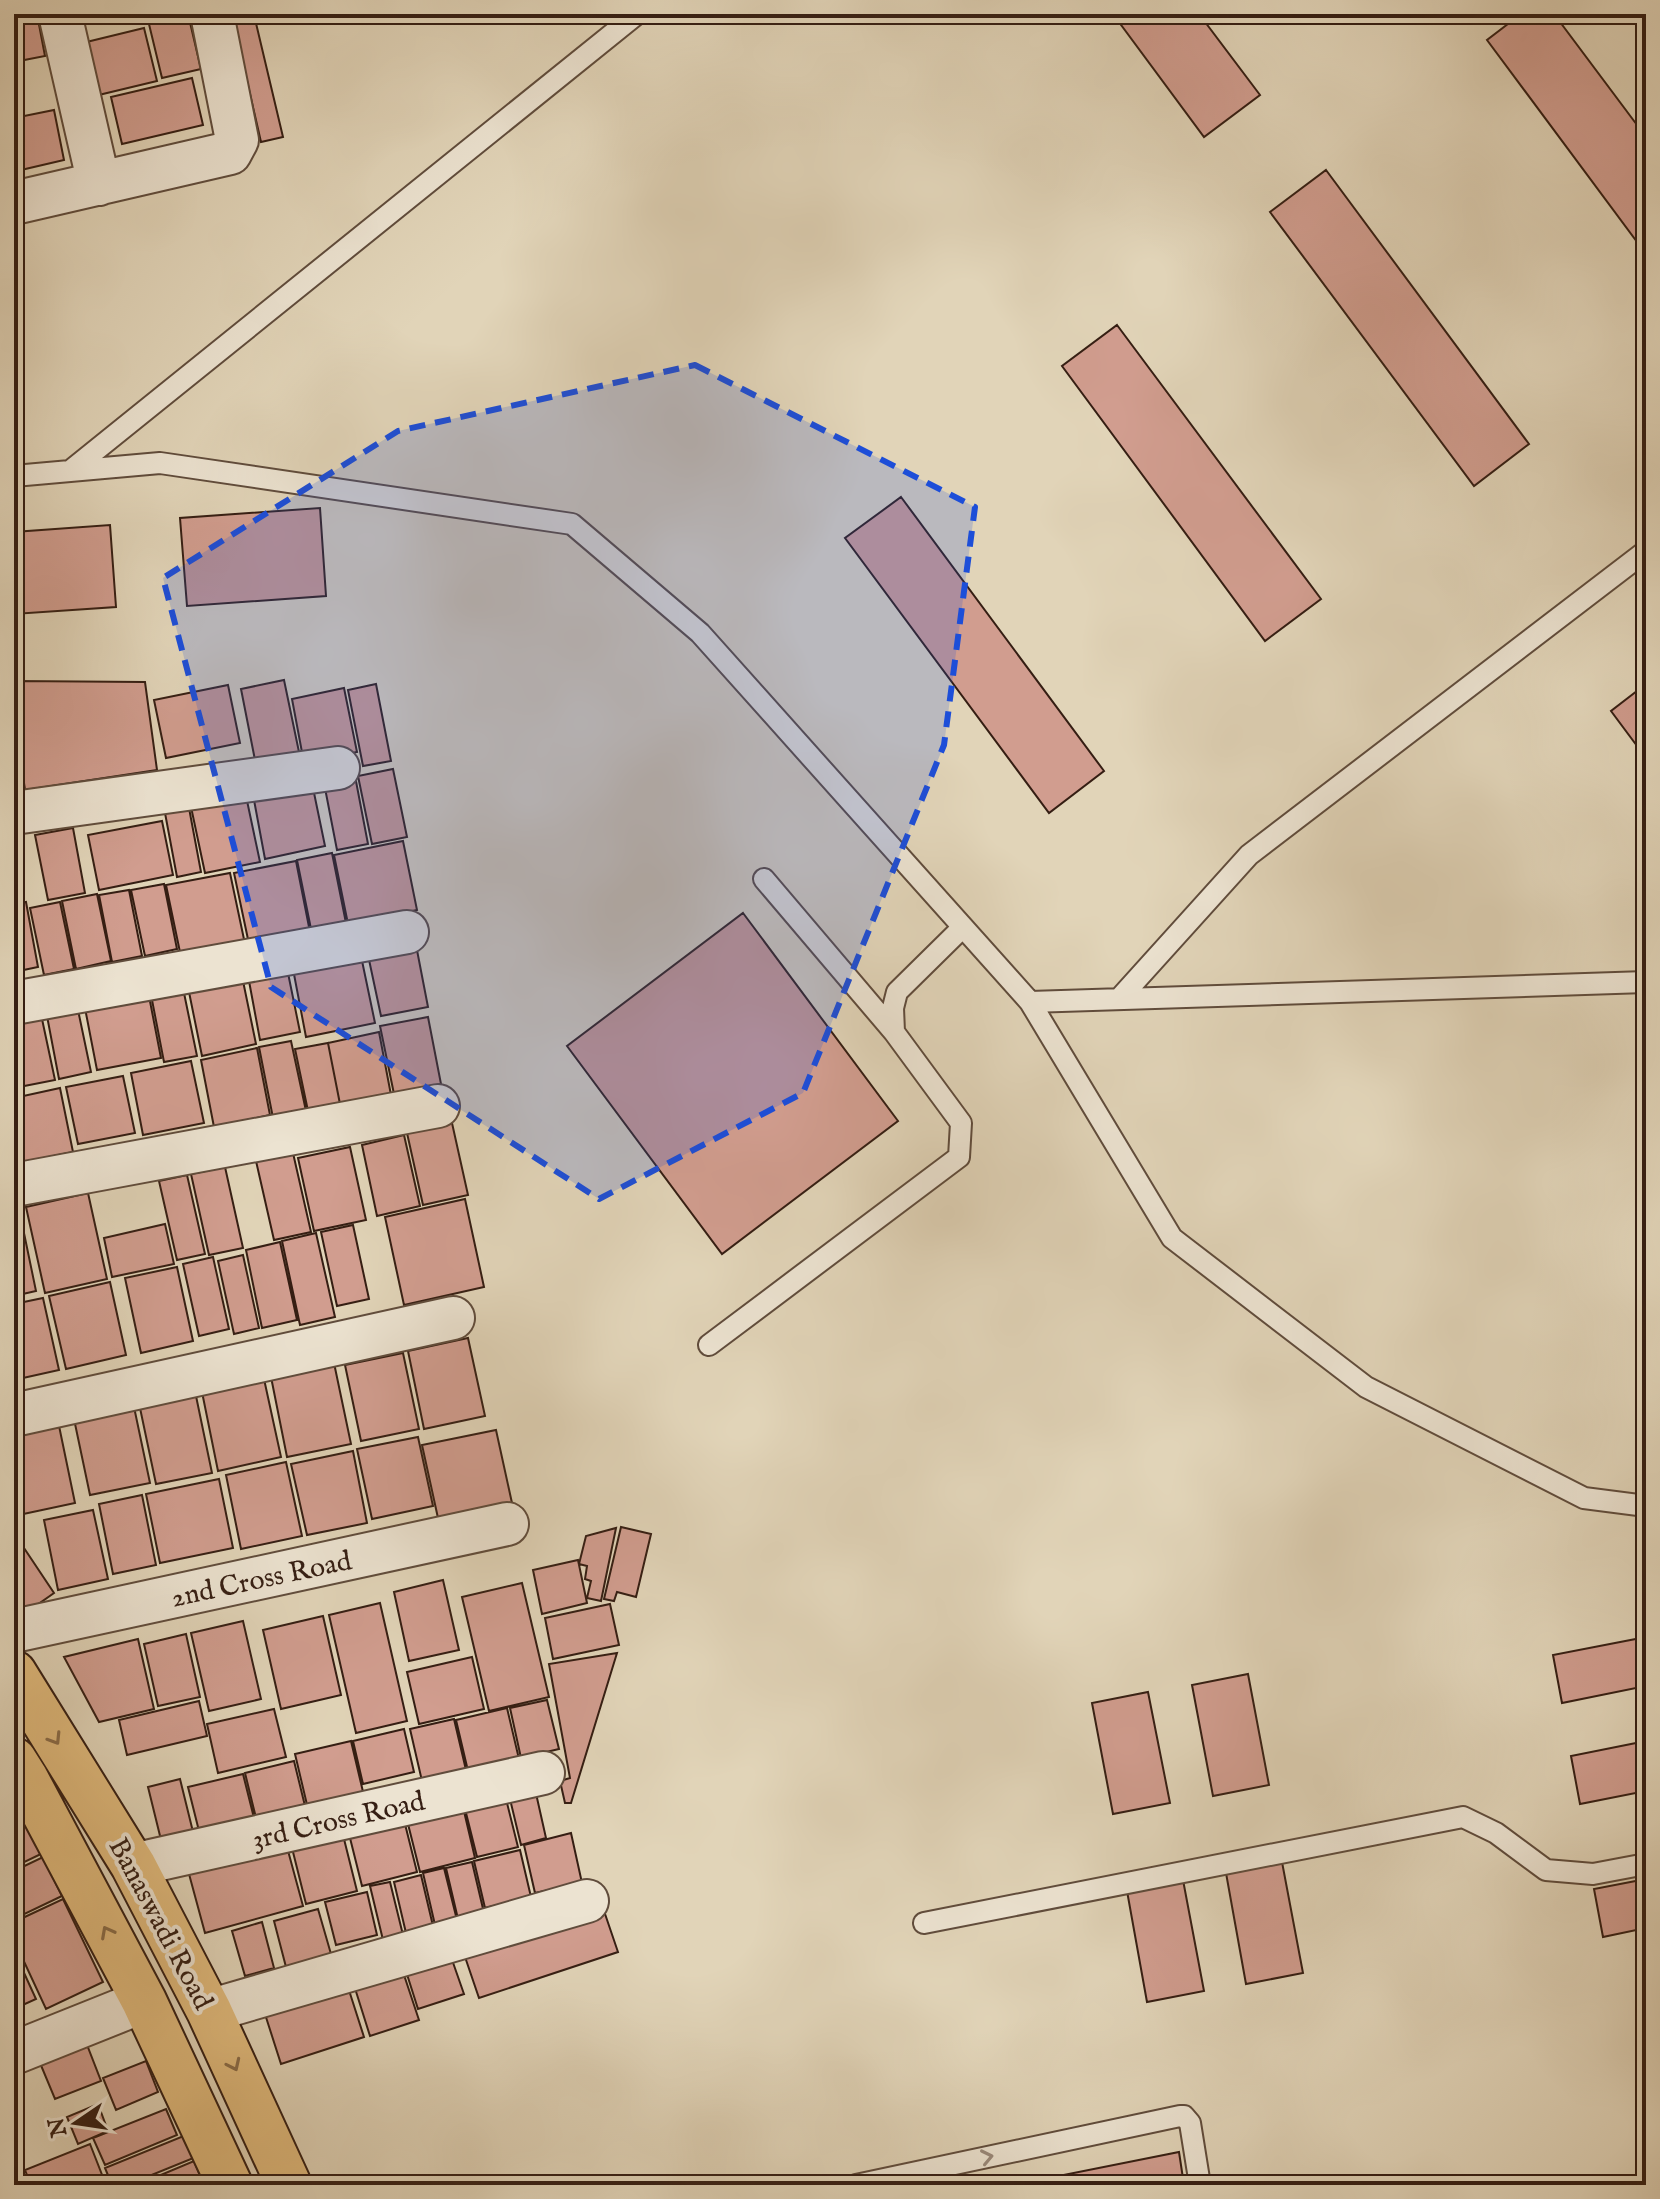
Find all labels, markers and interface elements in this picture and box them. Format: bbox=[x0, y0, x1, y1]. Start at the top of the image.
street label: 2nd Cross Road bbox=[168, 1544, 355, 1617]
one-way arrow bbox=[45, 1730, 61, 1745]
street label: 3rd Cross Road bbox=[249, 1785, 428, 1858]
street label: Banaswadi Road bbox=[100, 1832, 220, 2016]
one-way arrow bbox=[102, 1925, 117, 1940]
one-way arrow bbox=[224, 2056, 240, 2071]
north arrow bbox=[36, 2083, 116, 2163]
text: N bbox=[43, 2115, 74, 2140]
one-way arrow bbox=[980, 2149, 994, 2166]

